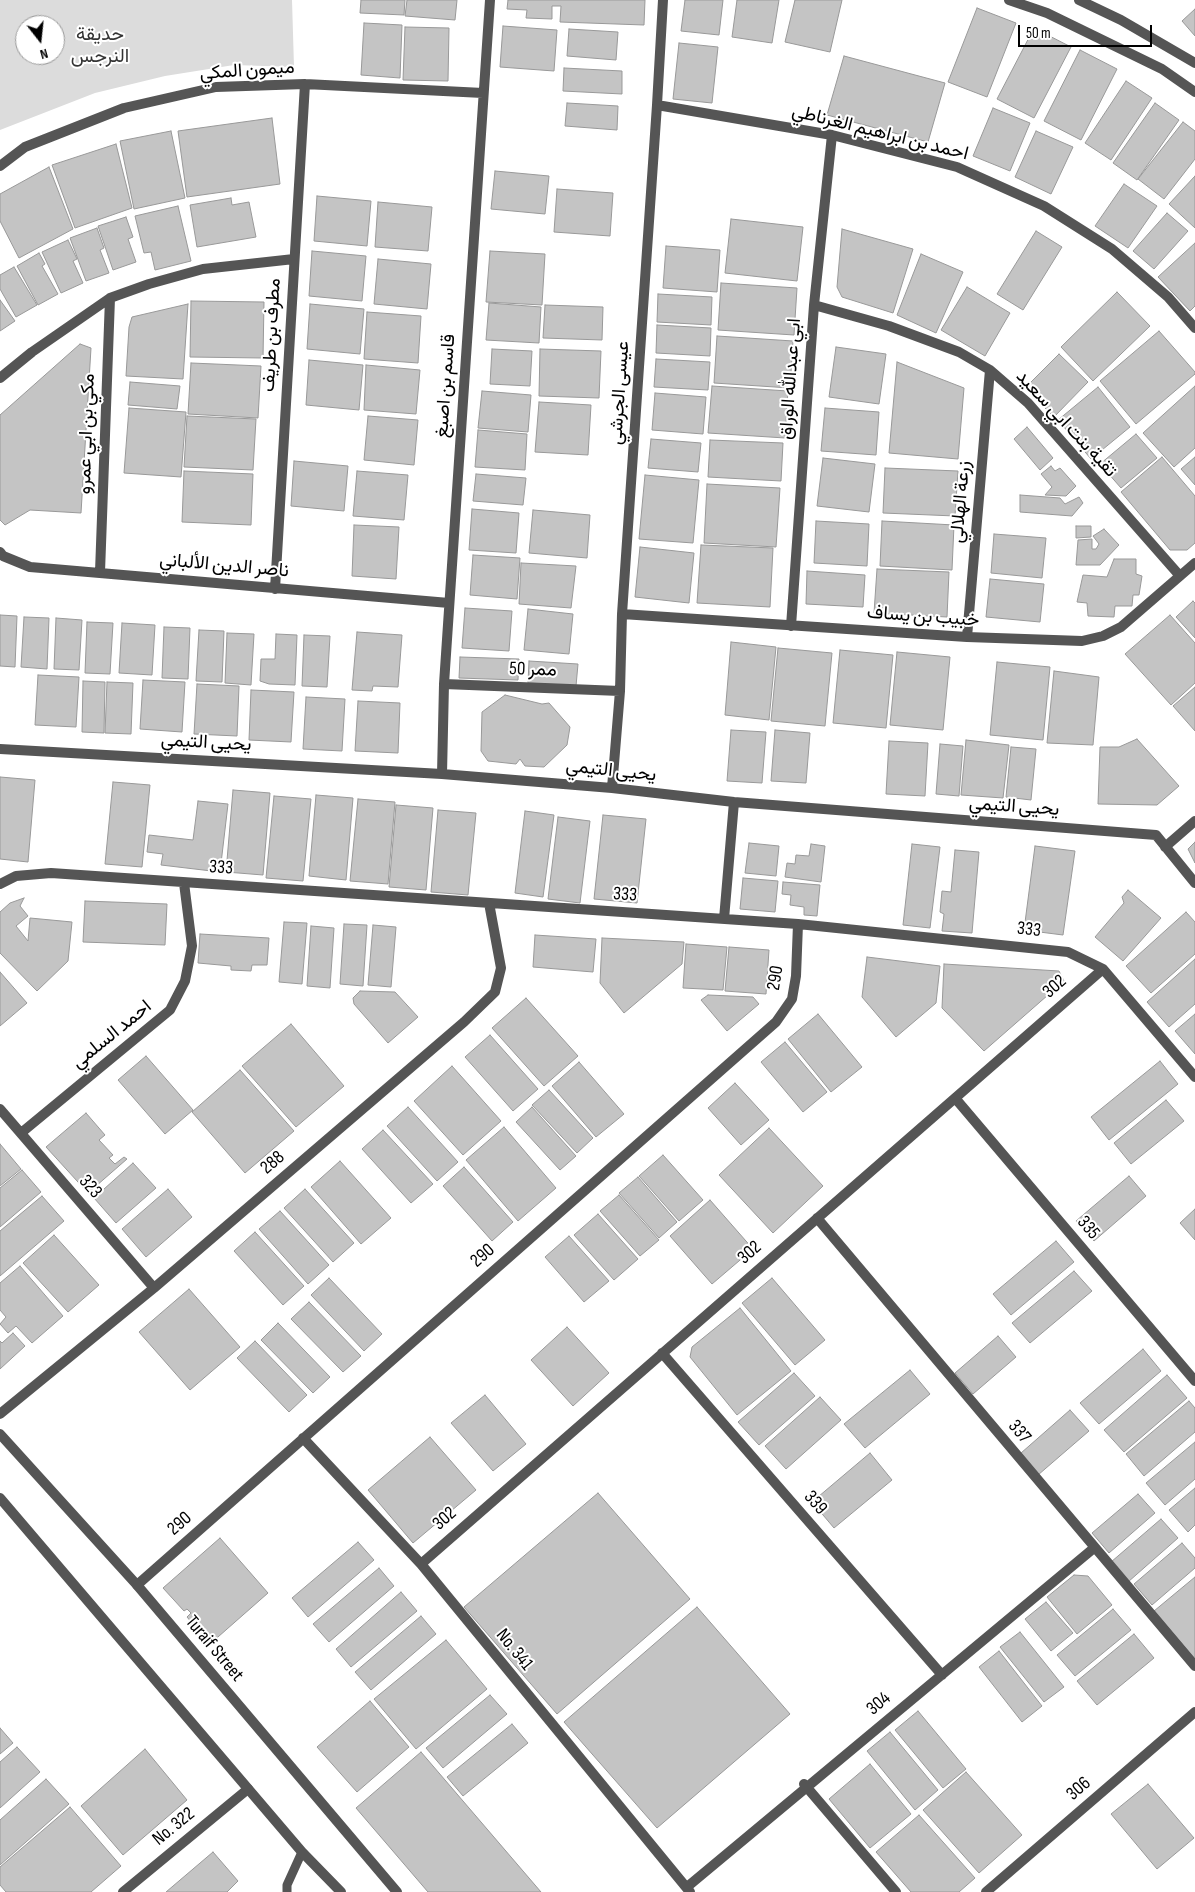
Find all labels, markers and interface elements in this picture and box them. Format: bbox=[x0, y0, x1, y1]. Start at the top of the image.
north arrow bbox=[15, 15, 65, 65]
scale bar bbox=[1020, 15, 1154, 47]
park label: حديقة النرجس bbox=[71, 24, 129, 68]
text: 50 m bbox=[1026, 24, 1051, 43]
text: N bbox=[38, 45, 50, 63]
street label: ميمون المكي bbox=[199, 56, 295, 86]
street label: احمد بن ابراهيم الغرناطي bbox=[789, 100, 971, 166]
street label: مطرف بن طريف bbox=[258, 277, 286, 393]
street label: ابي عبدالله الوراق bbox=[775, 317, 807, 441]
street label: قاسم بن اصبغ bbox=[431, 333, 461, 439]
street label: عيسى الجرشي bbox=[605, 340, 635, 446]
street label: تقية بنت ابي سعيد bbox=[1011, 366, 1121, 482]
street label: مكي بن ابي عمرو bbox=[73, 373, 101, 495]
street label: زرعة الهلالي bbox=[946, 460, 976, 544]
street label: ناصر الدين الألباني bbox=[158, 549, 290, 583]
street label: خبيب بن يساف bbox=[866, 602, 980, 632]
street label: ممر 50 bbox=[509, 658, 557, 682]
street label: يحيى التيمي bbox=[160, 729, 252, 757]
street label: يحيى التيمي bbox=[565, 755, 657, 787]
street label: يحيى التيمي bbox=[968, 792, 1060, 822]
street label: 333 bbox=[208, 856, 234, 880]
street label: 333 bbox=[612, 883, 638, 907]
street label: 333 bbox=[1016, 917, 1042, 943]
street label: 290 bbox=[763, 964, 789, 992]
street label: 302 bbox=[1038, 970, 1072, 1004]
street label: احمد السلمي bbox=[67, 996, 157, 1074]
street label: 288 bbox=[256, 1146, 290, 1180]
street label: 323 bbox=[74, 1171, 106, 1203]
street label: 335 bbox=[1072, 1212, 1104, 1244]
street label: 302 bbox=[733, 1236, 767, 1270]
street label: 290 bbox=[466, 1239, 500, 1273]
street label: 337 bbox=[1003, 1416, 1035, 1448]
street label: 339 bbox=[798, 1486, 832, 1520]
street label: 302 bbox=[428, 1502, 462, 1536]
street label: 290 bbox=[163, 1507, 197, 1541]
street label: Turaif Street bbox=[180, 1611, 248, 1687]
street label: No. 341 bbox=[490, 1625, 538, 1675]
street label: 304 bbox=[862, 1687, 896, 1721]
street label: 306 bbox=[1062, 1772, 1096, 1806]
street label: No. 322 bbox=[148, 1803, 200, 1851]

